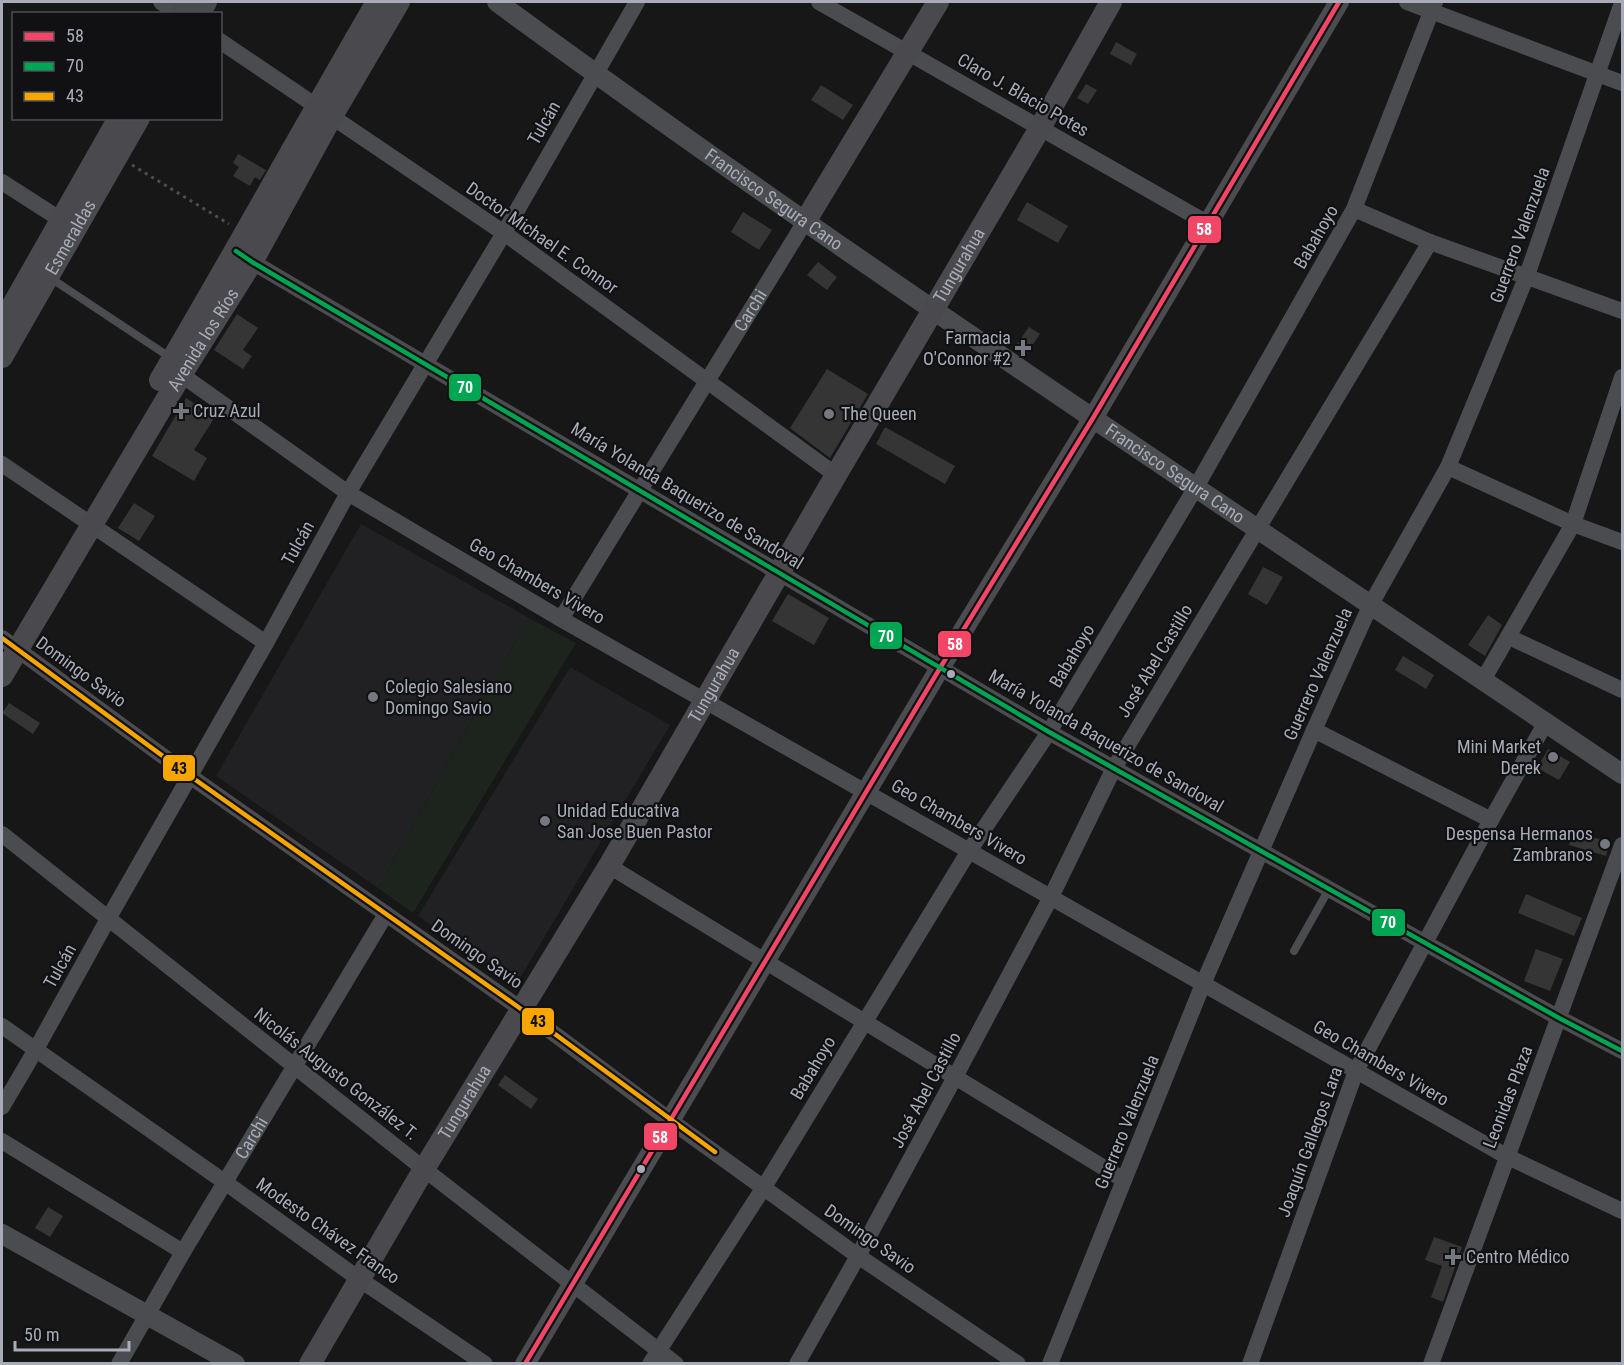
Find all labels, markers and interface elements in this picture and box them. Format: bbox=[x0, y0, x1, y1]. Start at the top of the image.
legend bbox=[12, 12, 222, 120]
text: 58 bbox=[66, 25, 84, 46]
street label: Claro J. Blacio Potes bbox=[954, 48, 1093, 141]
text: 70 bbox=[66, 55, 84, 76]
text: 43 bbox=[66, 85, 84, 106]
street label: Tulcán bbox=[523, 97, 564, 148]
street label: Francisco Segura Cano bbox=[701, 144, 847, 254]
street label: Guerrero Valenzuela bbox=[1485, 164, 1554, 306]
street label: Doctor Michael E. Connor bbox=[462, 177, 623, 298]
street label: Esmeraldas bbox=[40, 196, 100, 278]
street label: Babahoyo bbox=[1289, 201, 1342, 272]
line badge: 58 bbox=[1187, 215, 1222, 244]
text: 58 bbox=[1196, 220, 1212, 239]
street label: Tungurahua bbox=[929, 224, 989, 307]
street label: Avenida los Ríos bbox=[163, 284, 243, 395]
street label: Carchi bbox=[729, 285, 771, 335]
place label: Farmacia O'Connor #2 bbox=[923, 327, 1011, 369]
marker: Farmacia O'Connor #2 bbox=[1016, 341, 1030, 355]
line badge: 70 bbox=[448, 373, 482, 402]
text: 70 bbox=[457, 378, 473, 397]
place label: Cruz Azul bbox=[193, 400, 261, 421]
place label: The Queen bbox=[841, 403, 917, 424]
marker: Cruz Azul bbox=[174, 404, 188, 418]
marker: The Queen bbox=[822, 407, 836, 421]
street label: María Yolanda Baquerizo de Sandoval bbox=[567, 418, 807, 573]
street label: Francisco Segura Cano bbox=[1102, 419, 1249, 527]
street label: Tulcán bbox=[277, 517, 318, 568]
street label: Geo Chambers Vivero bbox=[466, 533, 609, 628]
street label: José Abel Castillo bbox=[1113, 600, 1197, 721]
street label: Guerrero Valenzuela bbox=[1279, 604, 1356, 743]
street label: Babahoyo bbox=[1045, 620, 1099, 691]
line badge: 70 bbox=[869, 621, 903, 650]
text: 70 bbox=[878, 627, 894, 646]
line badge: 58 bbox=[937, 630, 972, 658]
street label: Domingo Savio bbox=[32, 632, 131, 711]
text: 58 bbox=[947, 635, 963, 654]
street label: Tungurahua bbox=[684, 644, 744, 726]
street label: María Yolanda Baquerizo de Sandoval bbox=[985, 665, 1227, 816]
unlabelled marker bbox=[945, 668, 957, 680]
place label: Colegio Salesiano Domingo Savio bbox=[385, 676, 512, 718]
marker: Colegio Salesiano Domingo Savio bbox=[366, 690, 380, 704]
place label: Mini Market Derek bbox=[1457, 736, 1541, 778]
marker: Mini Market Derek bbox=[1546, 750, 1560, 764]
line badge: 43 bbox=[162, 754, 196, 782]
text: 43 bbox=[171, 759, 187, 778]
street label: Geo Chambers Vivero bbox=[888, 774, 1031, 869]
place label: Unidad Educativa San Jose Buen Pastor bbox=[557, 800, 713, 842]
marker: Unidad Educativa San Jose Buen Pastor bbox=[538, 814, 552, 828]
place label: Despensa Hermanos Zambranos bbox=[1446, 823, 1593, 865]
marker: Despensa Hermanos Zambranos bbox=[1598, 837, 1612, 851]
line badge: 70 bbox=[1371, 908, 1406, 937]
text: 70 bbox=[1380, 913, 1396, 932]
street label: Domingo Savio bbox=[428, 914, 527, 993]
street label: Tulcán bbox=[39, 940, 80, 991]
street label: Nicolás Augusto González T. bbox=[250, 1003, 422, 1144]
line badge: 43 bbox=[521, 1007, 555, 1036]
text: 43 bbox=[530, 1012, 546, 1031]
street label: Geo Chambers Vivero bbox=[1310, 1015, 1453, 1110]
street label: José Abel Castillo bbox=[886, 1028, 965, 1151]
street label: Babahoyo bbox=[786, 1032, 840, 1103]
street label: Leonidas Plaza bbox=[1478, 1043, 1537, 1151]
street label: Guerrero Valenzuela bbox=[1090, 1052, 1163, 1192]
street label: Tungurahua bbox=[434, 1061, 495, 1143]
street label: Joaquín Gallegos Lara bbox=[1273, 1064, 1346, 1220]
street label: Carchi bbox=[230, 1113, 272, 1163]
line badge: 58 bbox=[643, 1122, 678, 1151]
text: 58 bbox=[652, 1128, 668, 1147]
unlabelled marker bbox=[635, 1163, 647, 1175]
street label: Modesto Chávez Franco bbox=[253, 1173, 404, 1288]
street label: Domingo Savio bbox=[821, 1199, 920, 1278]
place label: Centro Médico bbox=[1466, 1246, 1570, 1267]
marker: Centro Médico bbox=[1444, 1248, 1462, 1266]
scale bar bbox=[15, 1314, 129, 1352]
text: 50 m bbox=[24, 1324, 59, 1345]

